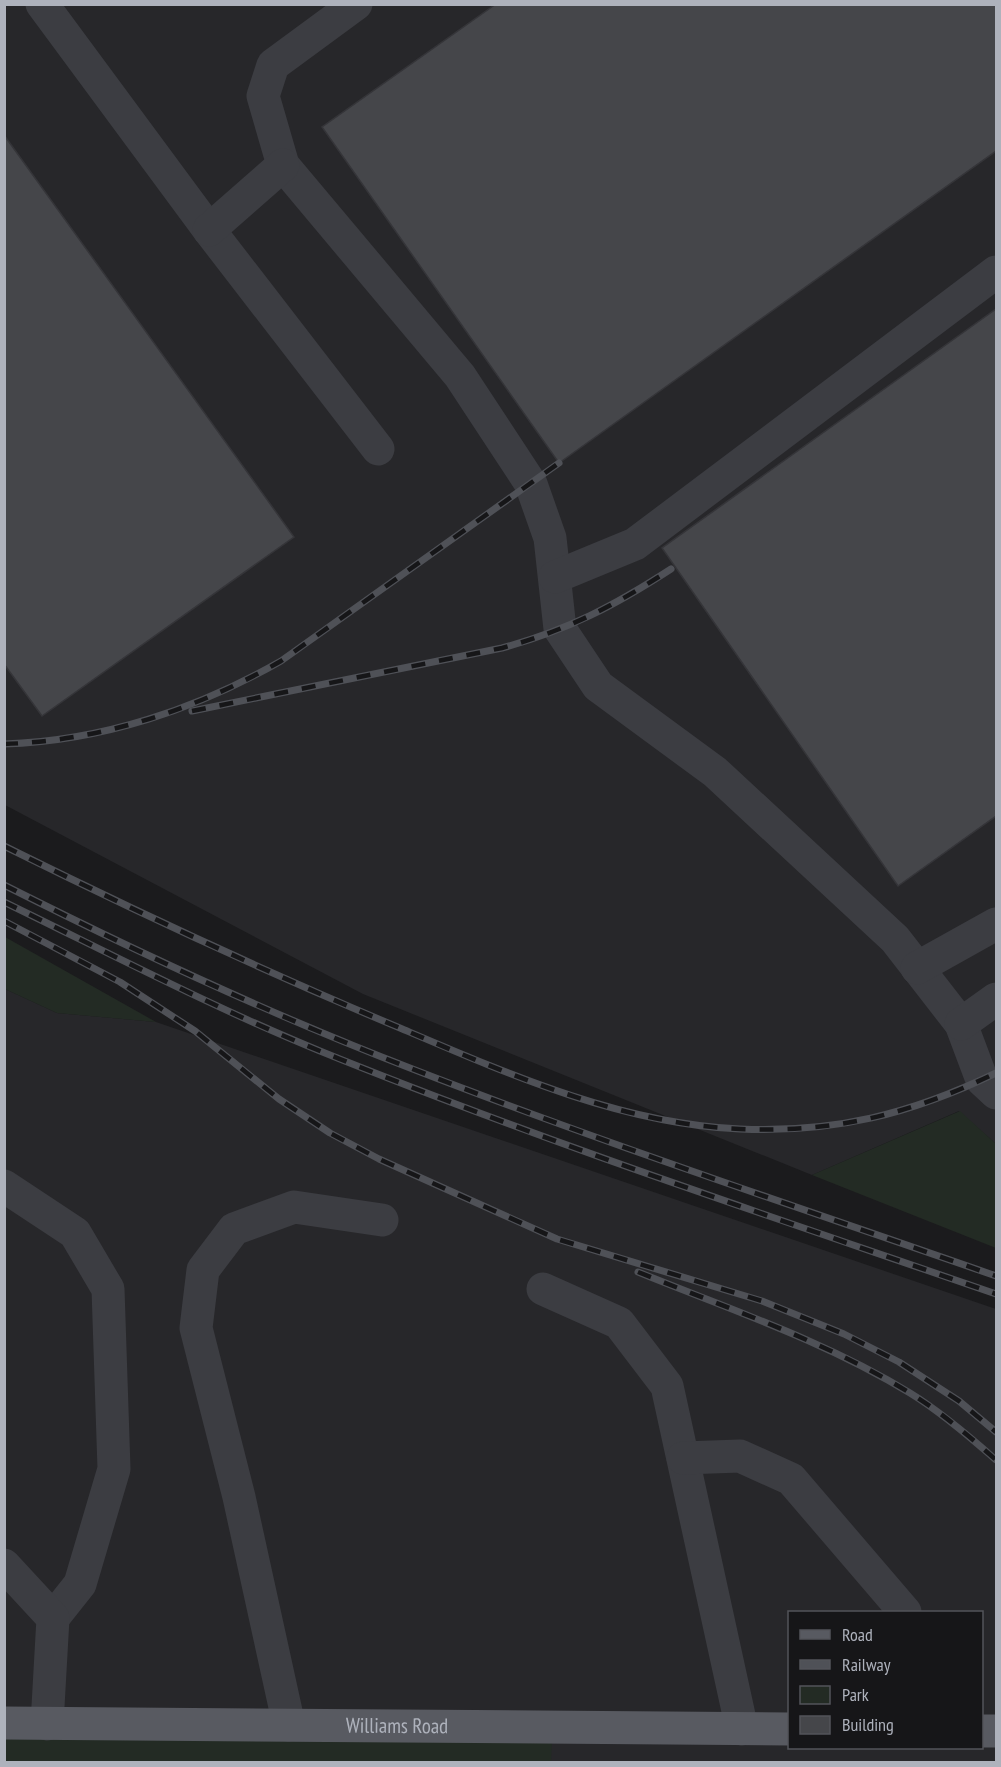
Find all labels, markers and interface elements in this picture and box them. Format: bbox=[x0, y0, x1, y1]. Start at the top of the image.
legend bbox=[788, 1611, 983, 1749]
text: Road bbox=[842, 1623, 873, 1646]
text: Railway bbox=[842, 1653, 891, 1676]
text: Park bbox=[842, 1683, 869, 1706]
street label: Williams Road bbox=[346, 1712, 448, 1739]
text: Building bbox=[842, 1713, 894, 1736]

